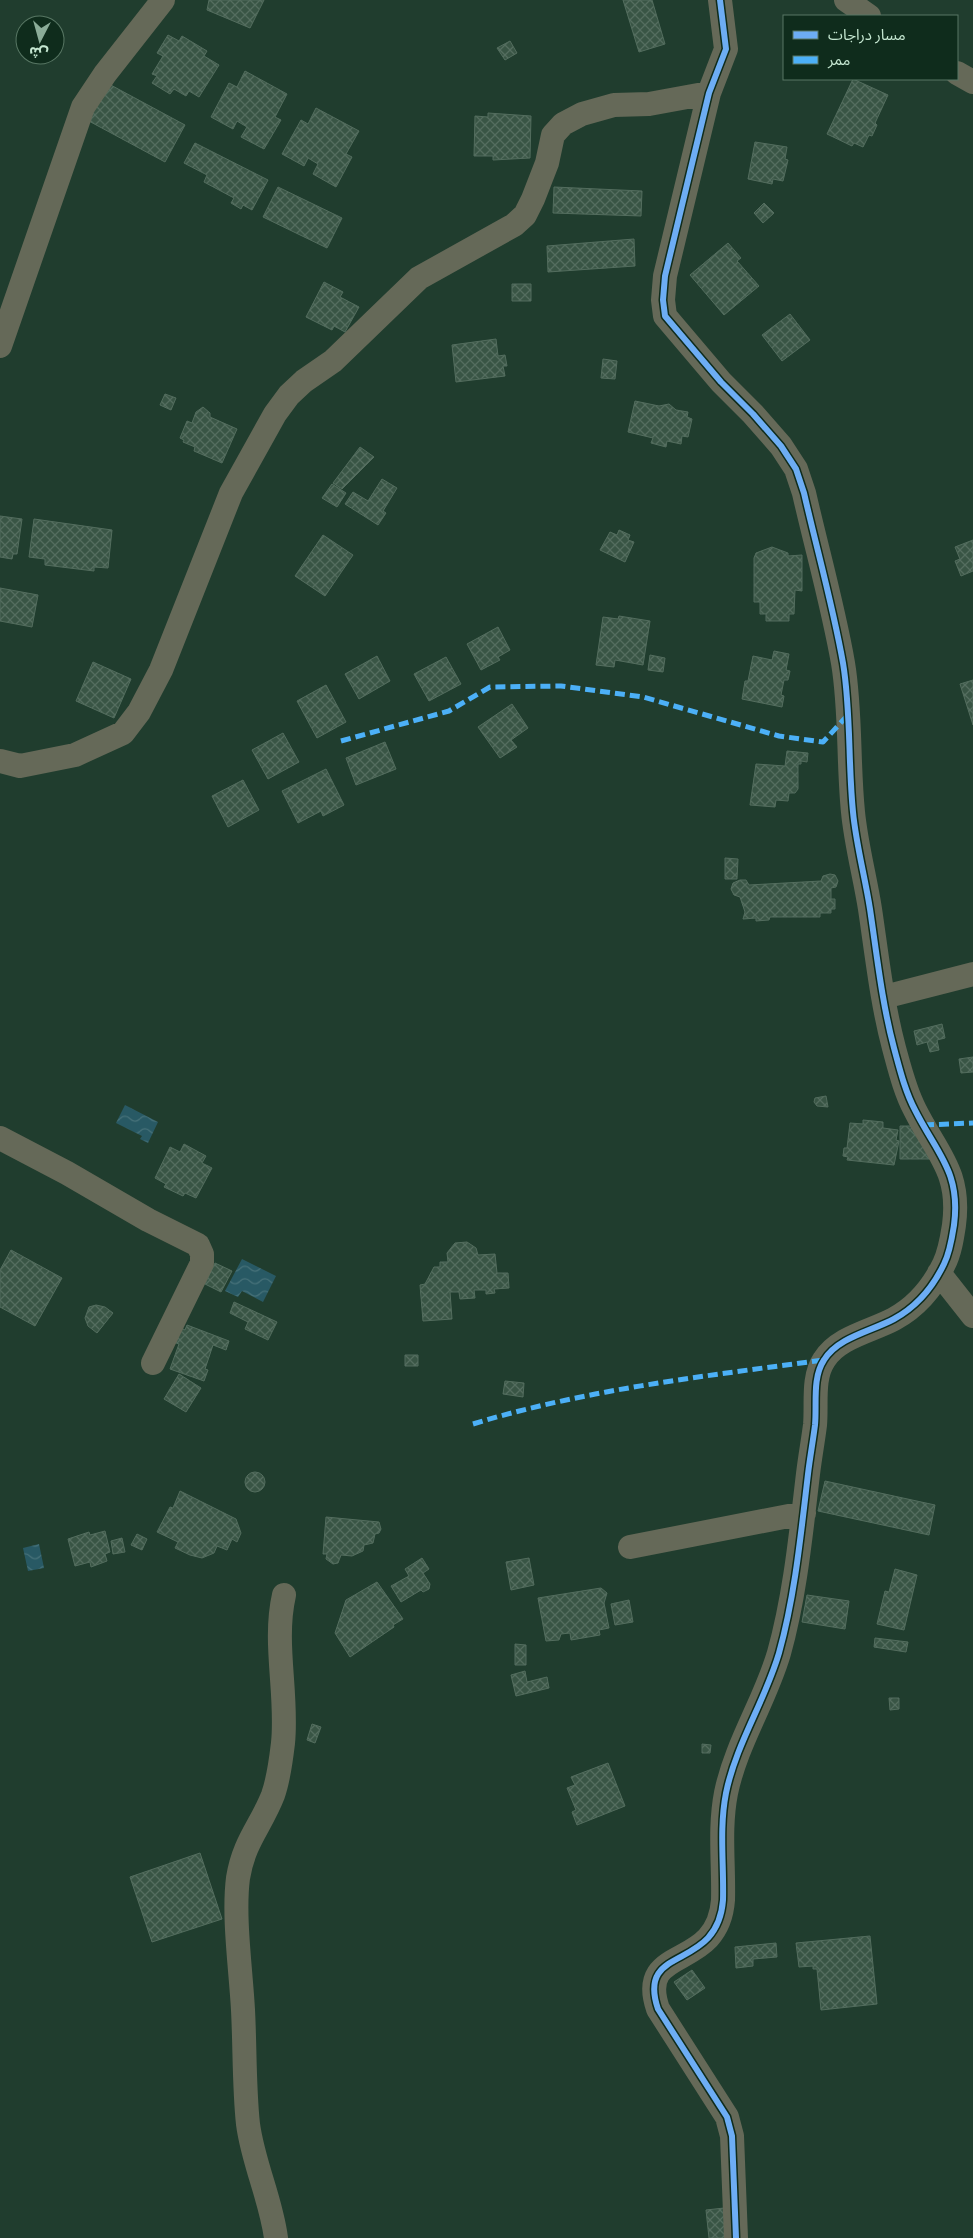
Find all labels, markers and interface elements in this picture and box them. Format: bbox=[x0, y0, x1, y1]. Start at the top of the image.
north arrow bbox=[15, 15, 65, 65]
legend bbox=[783, 15, 958, 80]
text: مسار دراجات bbox=[828, 25, 906, 44]
text: ش bbox=[28, 43, 49, 63]
text: ممر bbox=[827, 50, 851, 69]

